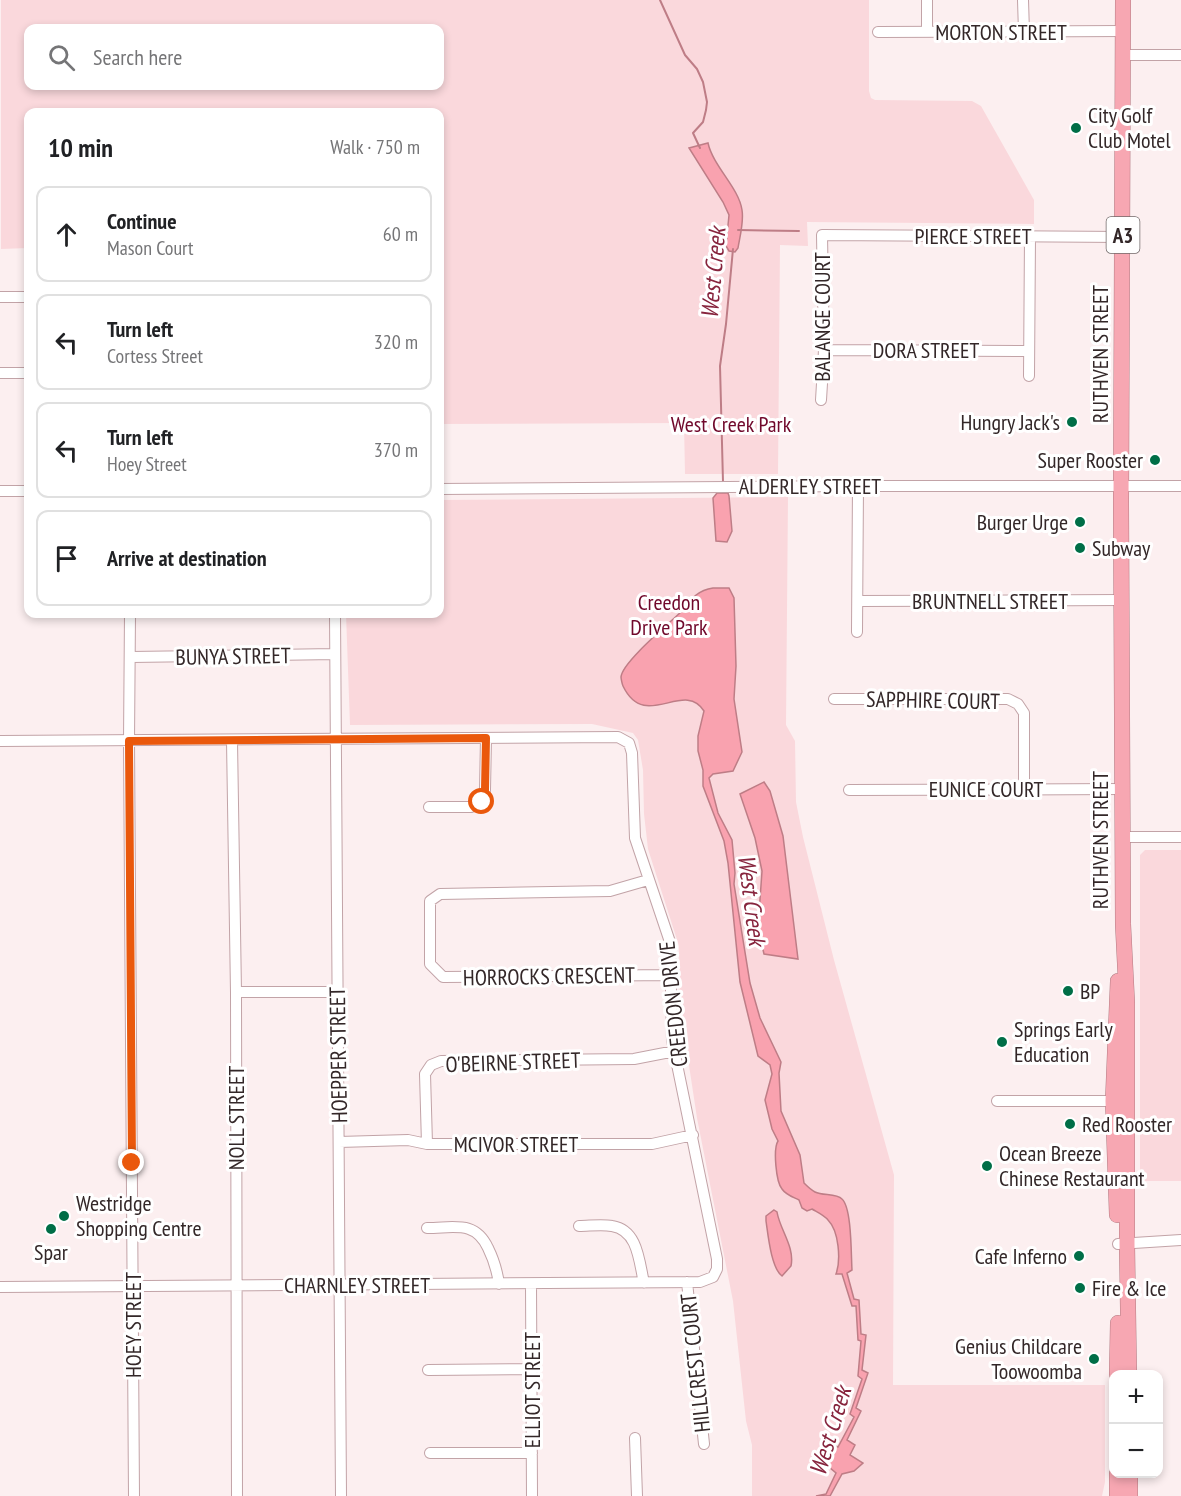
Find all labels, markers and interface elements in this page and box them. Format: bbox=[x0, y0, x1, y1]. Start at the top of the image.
street label: MORTON STREET bbox=[935, 18, 1067, 46]
search box bbox=[24, 24, 444, 90]
icon: search bbox=[45, 41, 78, 74]
text: Search here bbox=[93, 43, 182, 71]
place label: City Golf Club Motel bbox=[1088, 101, 1171, 154]
marker: City Golf Club Motel bbox=[1069, 121, 1083, 135]
text: 10 min bbox=[48, 131, 113, 164]
text: Walk · 750 m bbox=[330, 134, 420, 160]
text: Continue bbox=[107, 207, 177, 235]
road number: A3 bbox=[1106, 217, 1140, 253]
icon: ahead bbox=[50, 218, 83, 251]
text: 60 m bbox=[383, 221, 418, 247]
street label: PIERCE STREET bbox=[914, 222, 1032, 250]
water label: West Creek bbox=[694, 224, 733, 320]
text: Mason Court bbox=[107, 235, 194, 261]
street label: BALANGE COURT bbox=[808, 252, 836, 382]
street label: RUTHVEN STREET bbox=[1086, 285, 1114, 423]
text: Turn left bbox=[107, 315, 173, 343]
icon: left bbox=[50, 326, 83, 359]
text: 320 m bbox=[374, 329, 418, 355]
street label: DORA STREET bbox=[873, 336, 979, 364]
text: Cortess Street bbox=[107, 343, 203, 369]
place label: Hungry Jack's bbox=[960, 408, 1060, 436]
park label: West Creek Park bbox=[671, 410, 792, 438]
marker: Hungry Jack's bbox=[1065, 415, 1079, 429]
text: Turn left bbox=[107, 423, 173, 451]
icon: left bbox=[50, 434, 83, 467]
text: 370 m bbox=[374, 437, 418, 463]
place label: Super Rooster bbox=[1038, 446, 1143, 474]
text: Hoey Street bbox=[107, 451, 187, 477]
marker: Super Rooster bbox=[1148, 453, 1162, 467]
street label: ALDERLEY STREET bbox=[739, 472, 881, 500]
place label: Burger Urge bbox=[977, 508, 1068, 536]
marker: Burger Urge bbox=[1073, 515, 1087, 529]
place label: Subway bbox=[1092, 534, 1151, 562]
marker: Subway bbox=[1073, 541, 1087, 555]
icon: arrive bbox=[50, 542, 83, 575]
text: Arrive at destination bbox=[107, 544, 267, 572]
street label: BRUNTNELL STREET bbox=[912, 587, 1068, 615]
park label: Creedon Drive Park bbox=[630, 588, 708, 641]
street label: BUNYA STREET bbox=[175, 641, 291, 671]
street label: SAPPHIRE COURT bbox=[866, 685, 1000, 715]
street label: RUTHVEN STREET bbox=[1086, 771, 1114, 909]
street label: EUNICE COURT bbox=[929, 775, 1043, 803]
route start bbox=[468, 788, 494, 814]
water label: West Creek bbox=[731, 853, 773, 950]
street label: CREEDON DRIVE bbox=[652, 940, 694, 1068]
street label: HORROCKS CRESCENT bbox=[463, 960, 635, 992]
place label: BP bbox=[1080, 977, 1100, 1005]
marker: BP bbox=[1061, 984, 1075, 998]
street label: HOEPPER STREET bbox=[323, 986, 353, 1123]
place label: Springs Early Education bbox=[1014, 1015, 1113, 1068]
marker: Springs Early Education bbox=[995, 1035, 1009, 1049]
street label: O'BEIRNE STREET bbox=[445, 1046, 581, 1078]
street label: NOLL STREET bbox=[222, 1066, 250, 1170]
place label: Red Rooster bbox=[1082, 1110, 1172, 1138]
marker: Red Rooster bbox=[1063, 1117, 1077, 1131]
street label: MCIVOR STREET bbox=[454, 1130, 579, 1158]
place label: Ocean Breeze Chinese Restaurant bbox=[999, 1139, 1145, 1192]
route end bbox=[118, 1149, 144, 1175]
marker: Ocean Breeze Chinese Restaurant bbox=[980, 1159, 994, 1173]
place label: Westridge Shopping Centre bbox=[76, 1189, 202, 1242]
marker: Westridge Shopping Centre bbox=[57, 1209, 71, 1223]
marker: Spar bbox=[44, 1222, 58, 1236]
place label: Spar bbox=[34, 1238, 68, 1266]
place label: Cafe Inferno bbox=[975, 1242, 1067, 1270]
marker: Cafe Inferno bbox=[1072, 1249, 1086, 1263]
street label: CHARNLEY STREET bbox=[284, 1271, 430, 1299]
street label: HOEY STREET bbox=[119, 1272, 147, 1378]
place label: Fire & Ice bbox=[1092, 1274, 1166, 1302]
marker: Fire & Ice bbox=[1073, 1281, 1087, 1295]
street label: HILLCREST COURT bbox=[674, 1292, 716, 1434]
street label: ELLIOT STREET bbox=[518, 1332, 546, 1448]
place label: Genius Childcare Toowoomba bbox=[955, 1332, 1082, 1385]
marker: Genius Childcare Toowoomba bbox=[1087, 1352, 1101, 1366]
map controls bbox=[1109, 1370, 1163, 1478]
button: + bbox=[1109, 1370, 1163, 1424]
water label: West Creek bbox=[802, 1380, 859, 1479]
button: − bbox=[1109, 1424, 1163, 1478]

